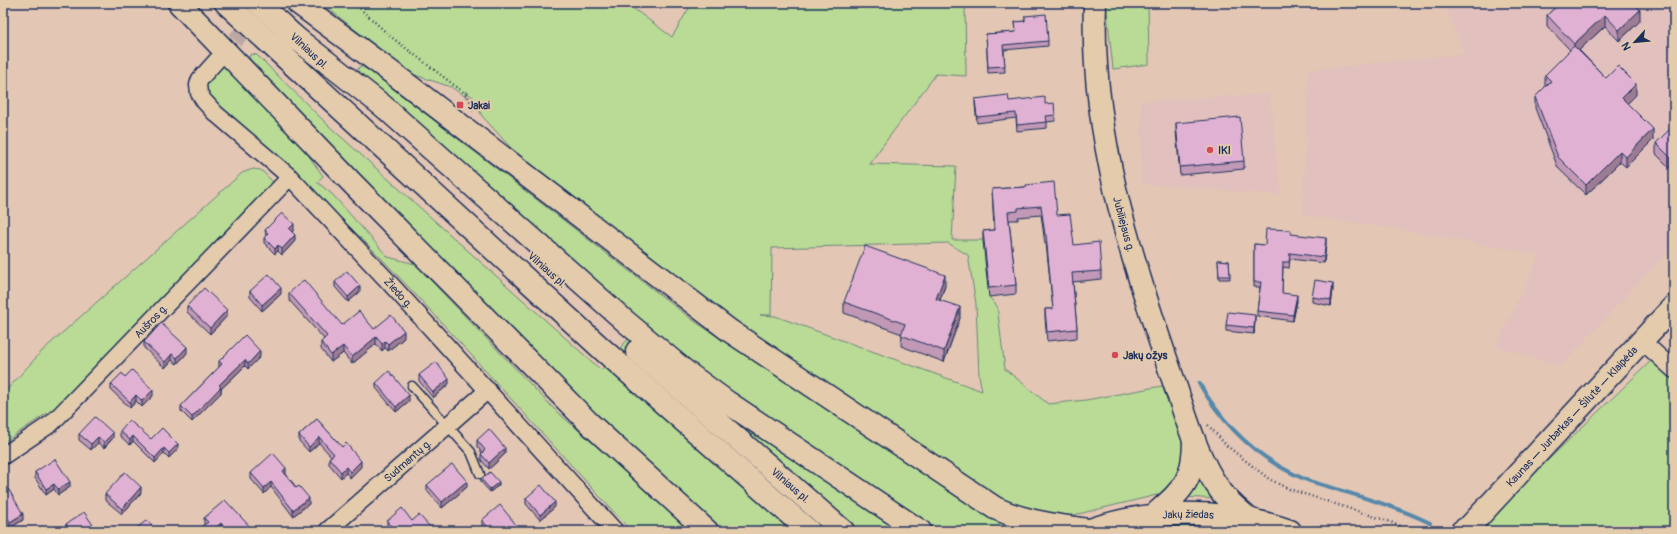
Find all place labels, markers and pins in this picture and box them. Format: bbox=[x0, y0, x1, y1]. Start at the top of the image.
place label: Jakai bbox=[468, 99, 490, 112]
marker: Jakai bbox=[455, 100, 465, 110]
place label: IKI bbox=[1218, 144, 1231, 157]
marker: IKI bbox=[1205, 145, 1215, 155]
place label: Jakų ožys bbox=[1123, 349, 1167, 362]
marker: Jakų ožys bbox=[1110, 350, 1120, 360]

